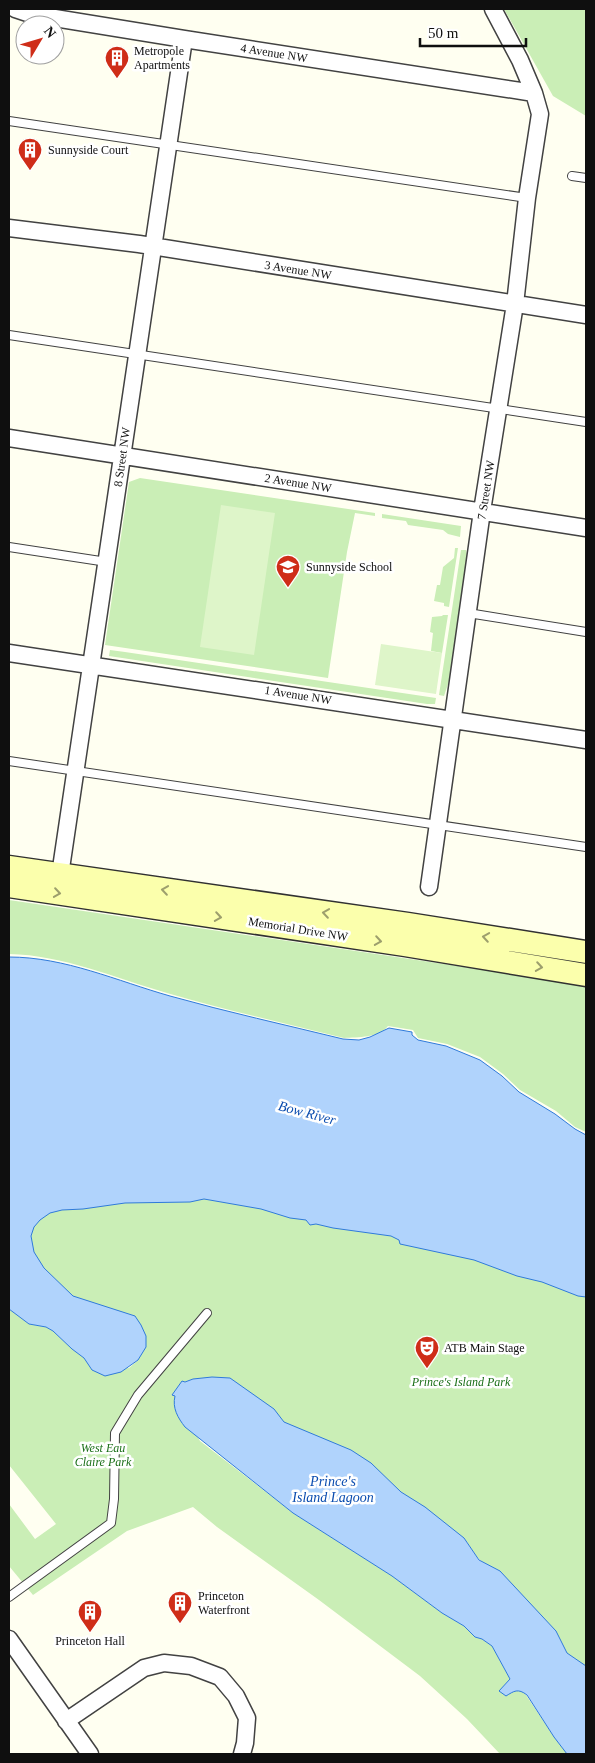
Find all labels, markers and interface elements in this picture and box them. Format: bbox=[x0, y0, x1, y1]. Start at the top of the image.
north arrow bbox=[15, 15, 65, 65]
scale bar bbox=[420, 15, 526, 47]
text: N bbox=[41, 24, 59, 41]
text: 50 m bbox=[428, 25, 459, 41]
street label: 4 Avenue NW bbox=[239, 41, 309, 65]
place label: Metropole Apartments bbox=[134, 44, 190, 72]
building icon: Metropole Apartments bbox=[104, 45, 130, 79]
building icon: Sunnyside Court bbox=[17, 137, 43, 171]
place label: Sunnyside Court bbox=[48, 143, 129, 157]
street label: 3 Avenue NW bbox=[263, 258, 333, 282]
street label: 8 Street NW bbox=[111, 426, 133, 488]
street label: 7 Street NW bbox=[474, 459, 498, 521]
street label: 2 Avenue NW bbox=[263, 471, 333, 495]
school or university icon: Sunnyside School bbox=[275, 554, 301, 588]
place label: Sunnyside School bbox=[306, 560, 393, 574]
street label: 1 Avenue NW bbox=[263, 683, 333, 707]
one-way arrow bbox=[160, 885, 168, 896]
one-way arrow bbox=[53, 887, 61, 897]
one-way arrow bbox=[321, 908, 330, 918]
one-way arrow bbox=[214, 911, 222, 922]
street label: Memorial Drive NW bbox=[247, 914, 349, 944]
one-way arrow bbox=[482, 932, 491, 942]
one-way arrow bbox=[375, 935, 383, 946]
one-way arrow bbox=[535, 961, 543, 971]
water label: Bow River bbox=[277, 1098, 338, 1128]
theatre icon: ATB Main Stage bbox=[414, 1335, 440, 1369]
place label: ATB Main Stage bbox=[444, 1341, 525, 1355]
park label: Prince's Island Park bbox=[411, 1375, 511, 1389]
park label: West Eau Claire Park bbox=[75, 1441, 132, 1469]
water label: Prince's Island Lagoon bbox=[291, 1474, 374, 1505]
place label: Princeton Waterfront bbox=[198, 1589, 250, 1617]
building icon: Princeton Waterfront bbox=[167, 1590, 193, 1624]
building icon: Princeton Hall bbox=[77, 1599, 103, 1633]
place label: Princeton Hall bbox=[55, 1634, 125, 1648]

